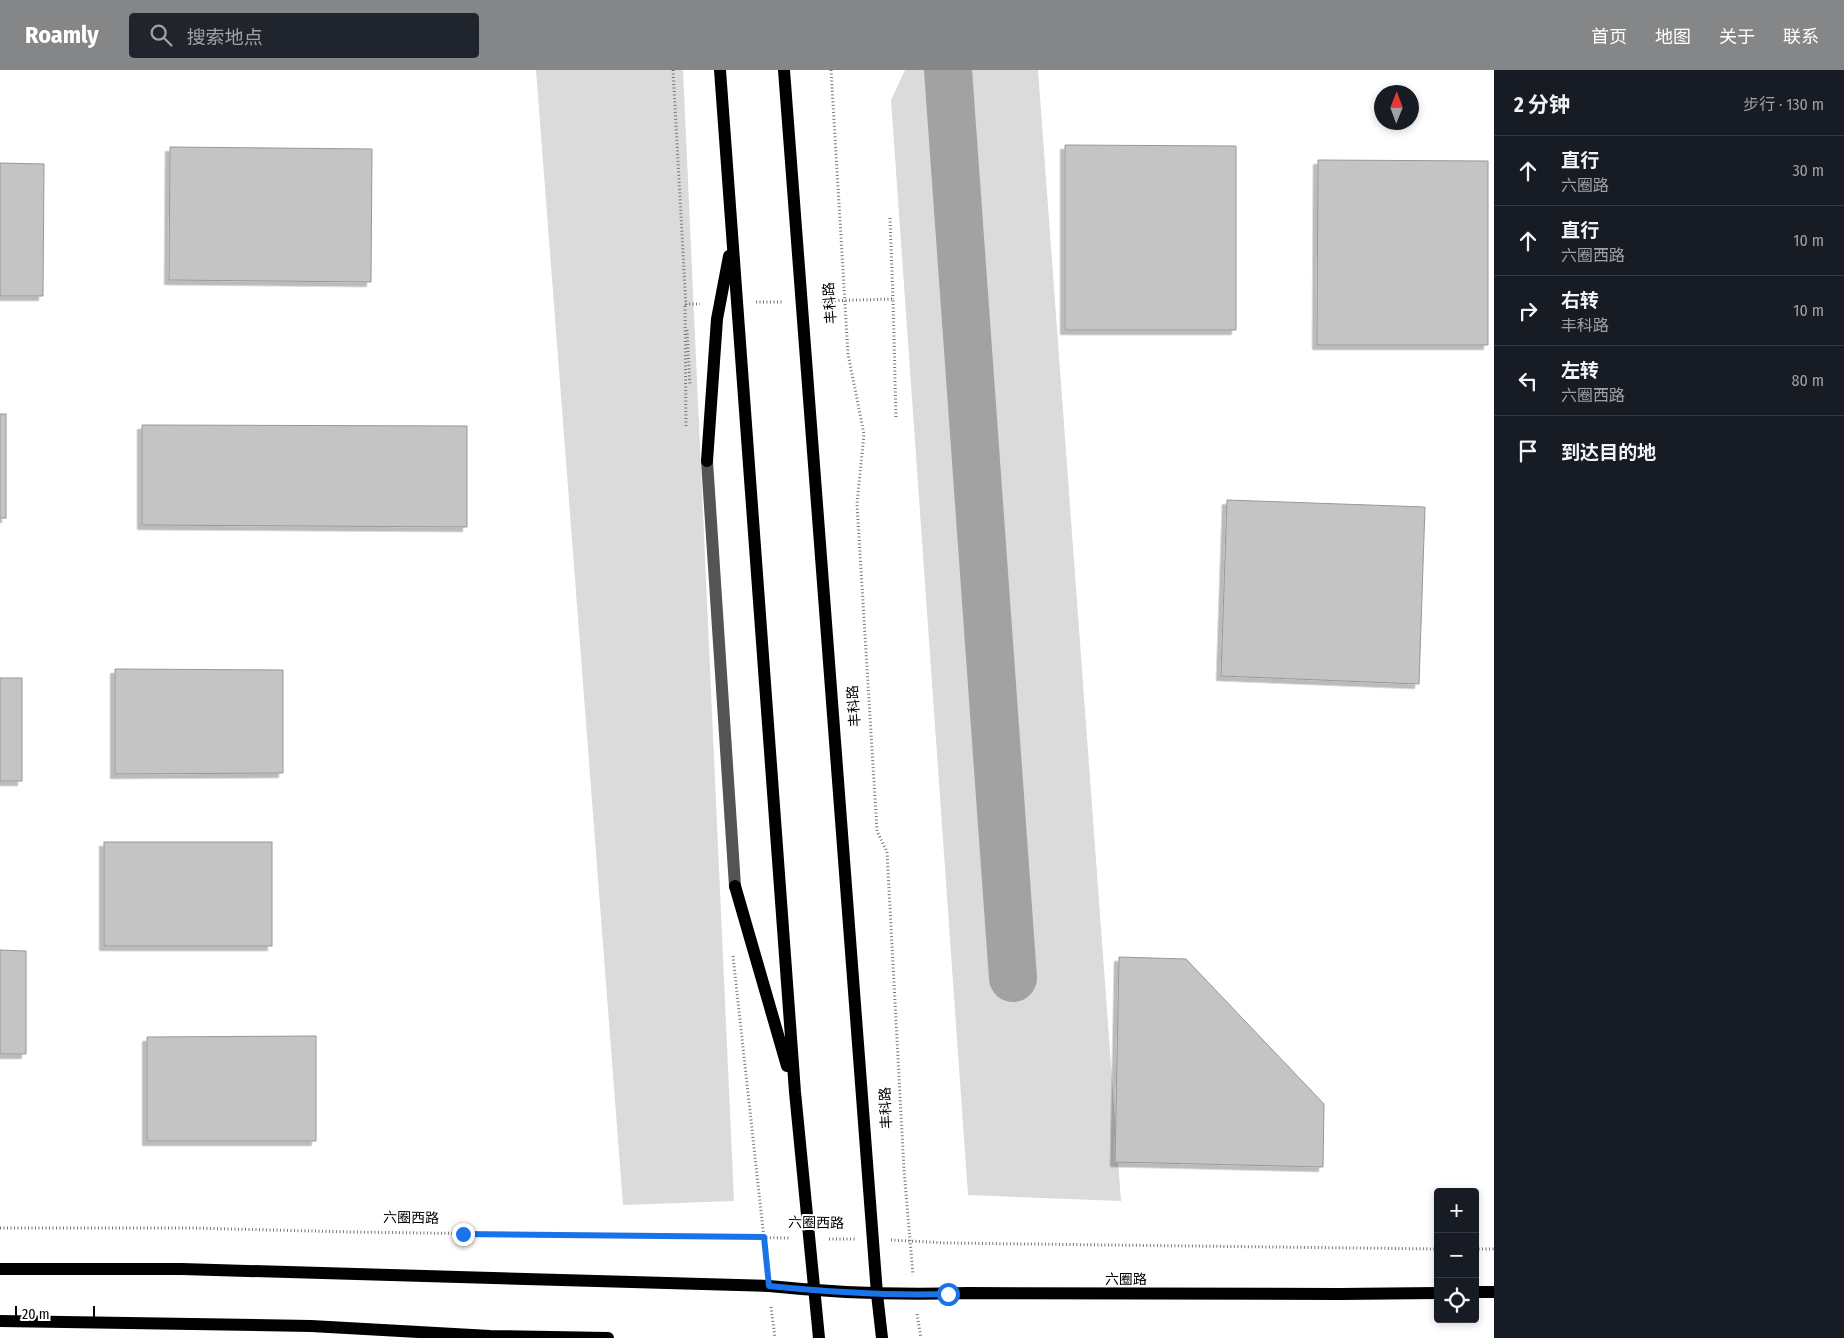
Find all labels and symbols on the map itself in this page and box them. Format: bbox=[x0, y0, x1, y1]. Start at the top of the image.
north arrow bbox=[1374, 85, 1419, 130]
street label: 丰科路 bbox=[820, 281, 840, 325]
street label: 丰科路 bbox=[844, 684, 864, 728]
street label: 丰科路 bbox=[876, 1087, 896, 1129]
street label: 六圈西路 bbox=[383, 1209, 439, 1227]
street label: 六圈西路 bbox=[788, 1214, 844, 1232]
route end bbox=[452, 1223, 475, 1246]
street label: 六圈路 bbox=[1105, 1271, 1147, 1288]
route start bbox=[937, 1283, 960, 1306]
scale bar bbox=[15, 1303, 95, 1326]

